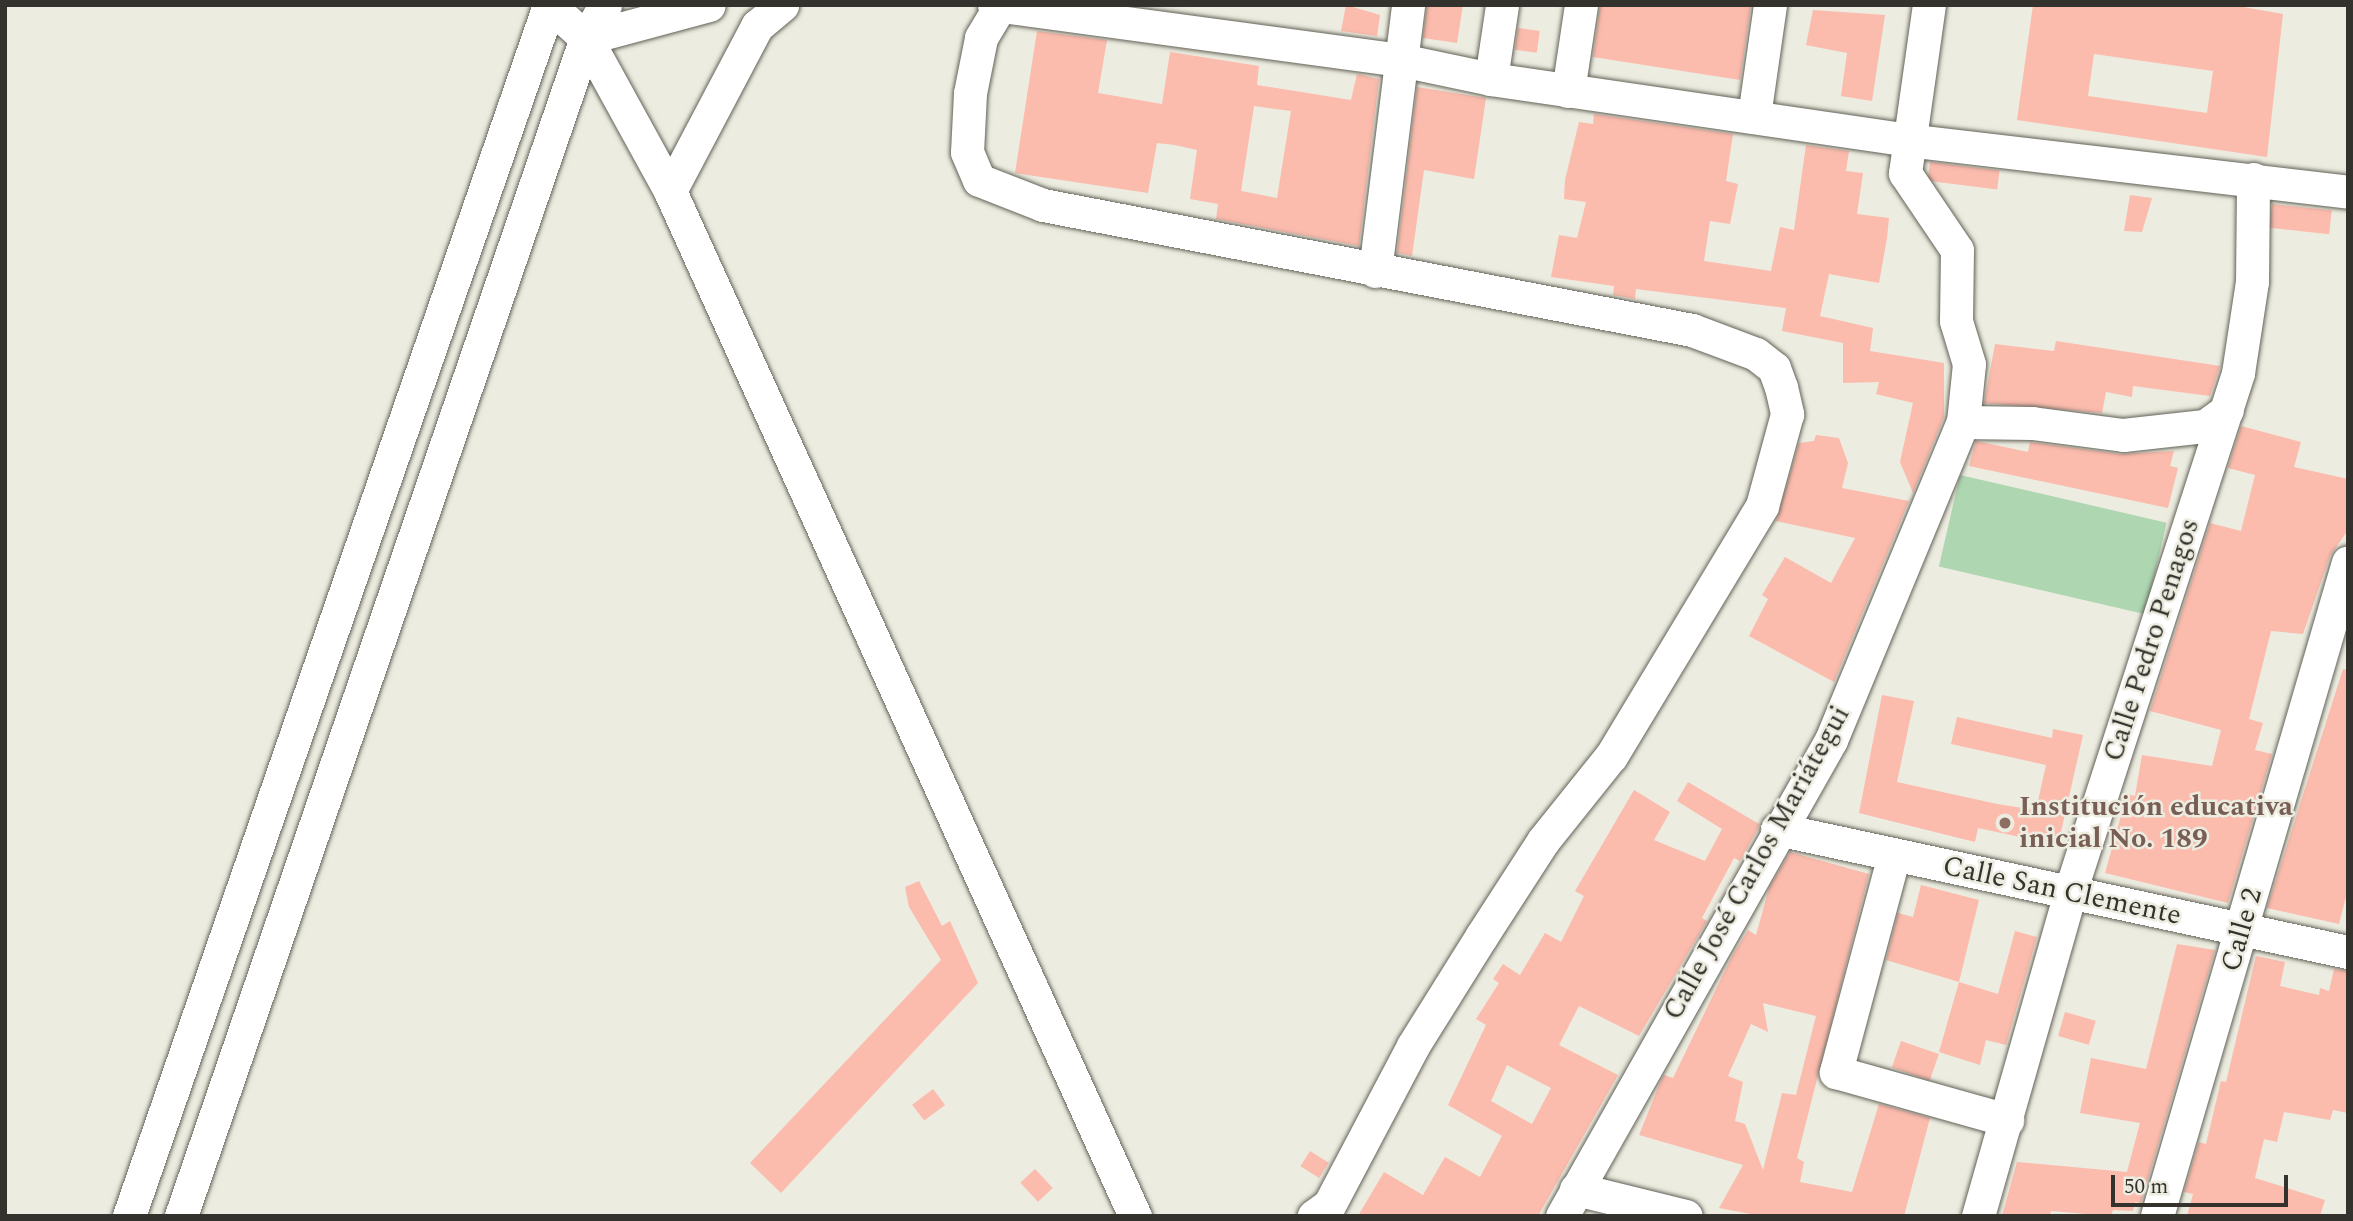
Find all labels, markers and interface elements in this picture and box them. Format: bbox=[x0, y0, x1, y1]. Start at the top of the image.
street label: Calle Pedro Penagos bbox=[2097, 514, 2207, 766]
street label: Calle José Carlos Mariátegui bbox=[1657, 700, 1857, 1026]
place label: Institución educativa inicial No. 189 bbox=[2019, 790, 2293, 856]
marker: Institución educativa inicial No. 189 bbox=[1997, 815, 2013, 831]
street label: Calle San Clemente bbox=[1940, 849, 2184, 933]
street label: Calle 2 bbox=[2214, 885, 2270, 975]
scale bar bbox=[2115, 1162, 2292, 1206]
text: 50 m bbox=[2124, 1171, 2168, 1203]

